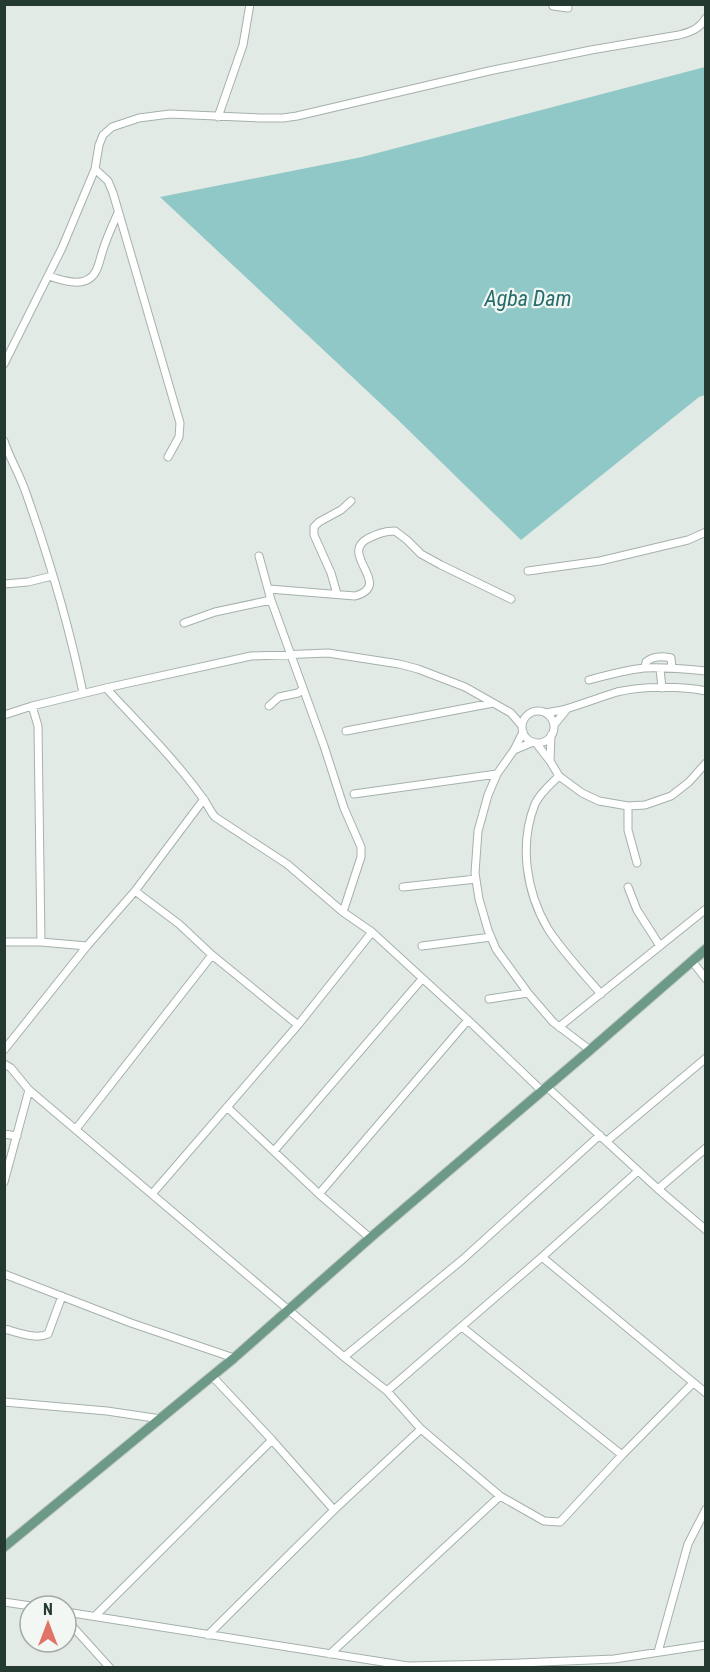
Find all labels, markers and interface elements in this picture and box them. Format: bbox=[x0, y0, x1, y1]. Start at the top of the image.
water label: Agba Dam bbox=[483, 286, 572, 311]
north arrow bbox=[18, 1594, 78, 1654]
text: N bbox=[43, 1600, 53, 1619]

